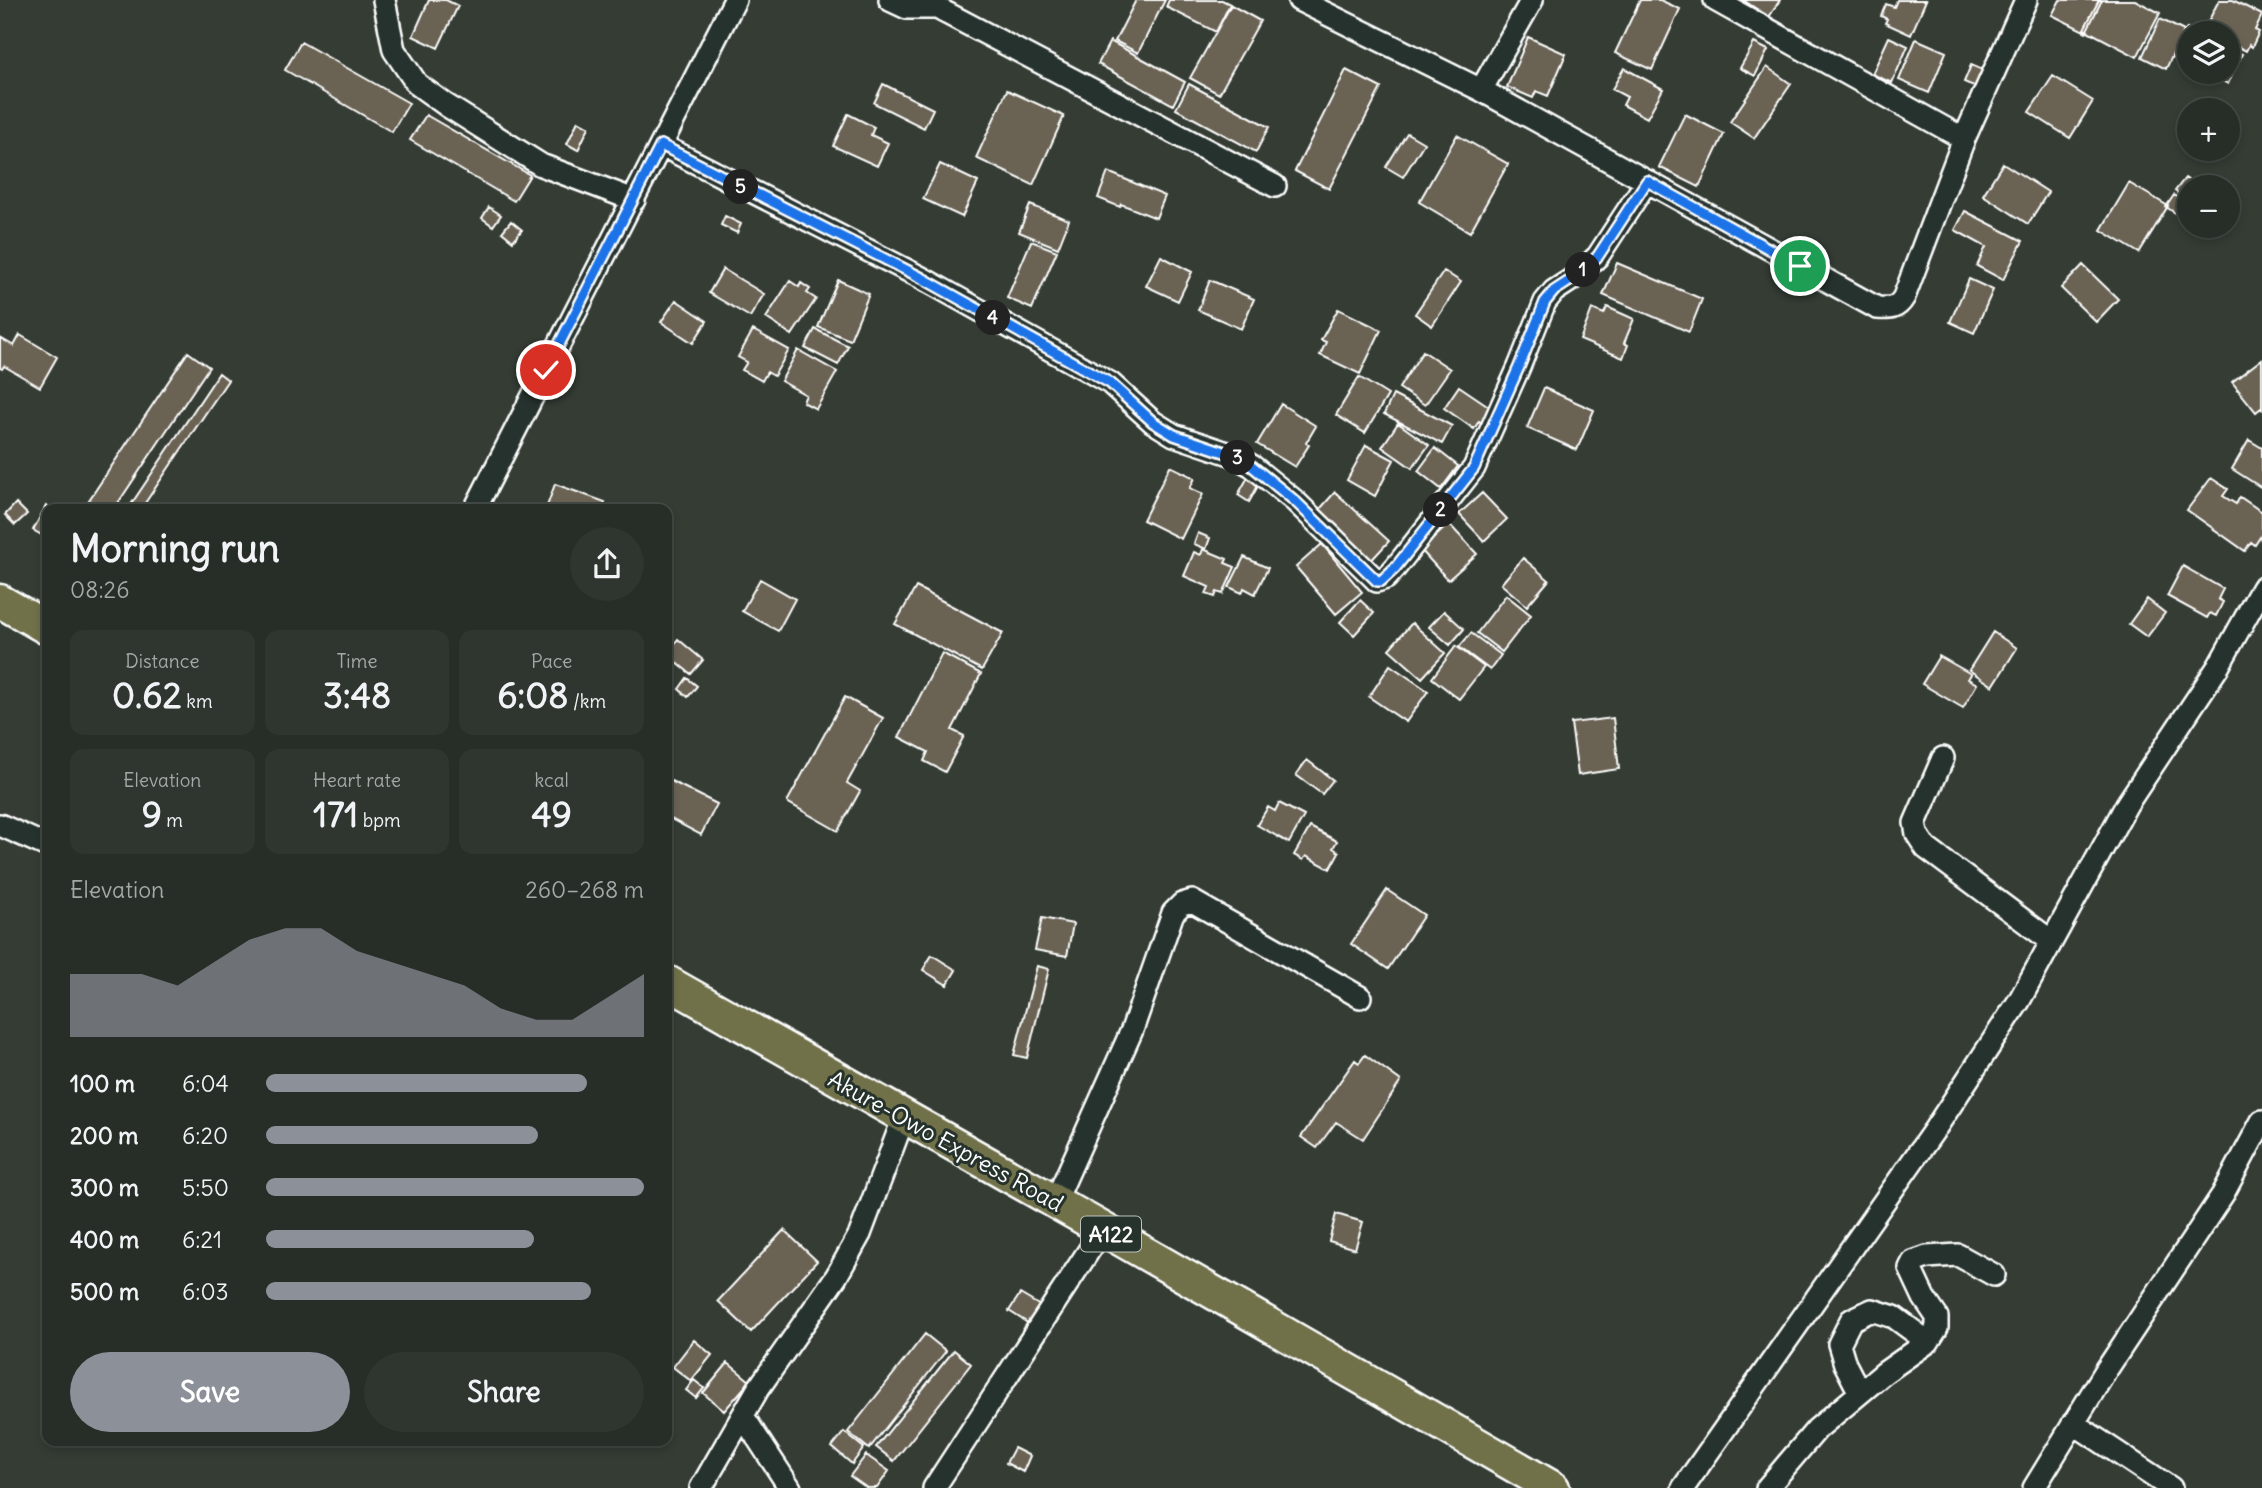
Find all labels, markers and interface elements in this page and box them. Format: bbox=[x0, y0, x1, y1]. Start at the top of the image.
map controls bbox=[2177, 21, 2240, 238]
button: layers bbox=[2177, 21, 2240, 84]
button: + bbox=[2177, 98, 2240, 161]
pin: 5 bbox=[724, 170, 758, 204]
text: 5 bbox=[735, 174, 746, 198]
button: − bbox=[2177, 175, 2240, 238]
pin bbox=[1770, 236, 1830, 296]
icon: arrive bbox=[1781, 247, 1819, 285]
pin: 1 bbox=[1566, 252, 1600, 288]
text: 1 bbox=[1579, 257, 1586, 281]
pin: 4 bbox=[976, 300, 1010, 336]
text: 4 bbox=[987, 305, 998, 329]
pin bbox=[516, 340, 576, 400]
icon: check bbox=[527, 351, 565, 389]
pin: 3 bbox=[1220, 440, 1256, 476]
text: 3 bbox=[1232, 445, 1243, 469]
pin: 2 bbox=[1424, 492, 1458, 528]
text: 2 bbox=[1435, 497, 1446, 521]
text: Morning run bbox=[70, 525, 280, 572]
button: share bbox=[570, 527, 644, 601]
text: 08:26 bbox=[70, 575, 129, 604]
text: Distance bbox=[125, 649, 199, 673]
text: Time bbox=[336, 649, 378, 673]
text: Pace bbox=[531, 649, 572, 673]
text: 0.62 bbox=[112, 673, 182, 717]
text: 3:48 bbox=[323, 673, 391, 717]
text: 6:08 bbox=[497, 673, 568, 717]
text: km bbox=[182, 689, 213, 713]
text: /km bbox=[568, 689, 606, 713]
text: Elevation bbox=[123, 768, 201, 792]
text: Heart rate bbox=[313, 768, 401, 792]
text: kcal bbox=[535, 768, 569, 792]
text: 9 bbox=[142, 792, 162, 836]
text: 171 bbox=[313, 792, 358, 836]
text: 49 bbox=[531, 792, 572, 836]
text: m bbox=[162, 808, 183, 832]
text: bpm bbox=[358, 808, 401, 832]
text: Elevation bbox=[70, 875, 164, 904]
text: 260–268 m bbox=[525, 875, 644, 904]
street label: Akure-Owo Express Road bbox=[823, 1064, 1069, 1218]
text: 100 m bbox=[70, 1069, 135, 1098]
text: 6:04 bbox=[182, 1069, 229, 1098]
text: 200 m bbox=[70, 1121, 139, 1150]
text: 6:20 bbox=[182, 1121, 228, 1150]
text: 300 m bbox=[70, 1173, 139, 1202]
text: 5:50 bbox=[182, 1173, 229, 1202]
road number: A122 bbox=[1081, 1216, 1141, 1252]
text: 400 m bbox=[70, 1225, 139, 1254]
text: 6:21 bbox=[182, 1225, 222, 1254]
text: 500 m bbox=[70, 1277, 139, 1306]
text: 6:03 bbox=[182, 1277, 229, 1306]
button: Save bbox=[70, 1352, 350, 1432]
button: Share bbox=[364, 1352, 644, 1432]

